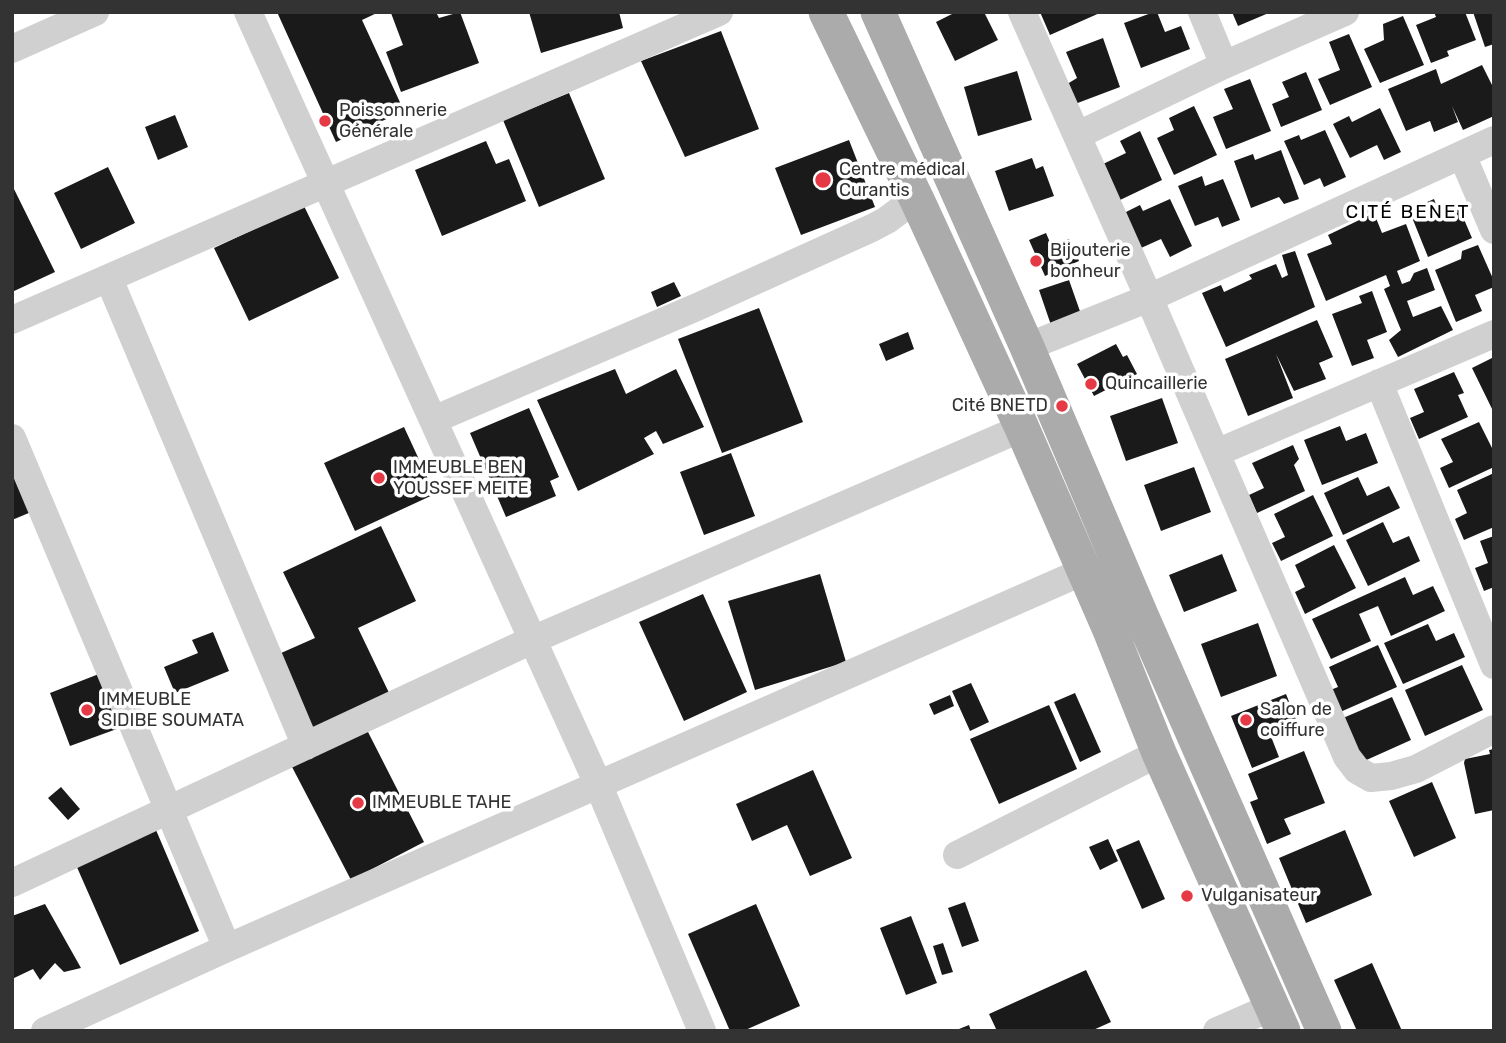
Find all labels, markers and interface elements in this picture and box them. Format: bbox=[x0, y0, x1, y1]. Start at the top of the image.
place label: Poissonnerie Générale bbox=[339, 100, 447, 142]
marker: Poissonnerie Générale bbox=[317, 113, 333, 129]
place label: Centre médical Curantis bbox=[839, 159, 965, 202]
marker: Centre médical Curantis bbox=[813, 170, 833, 190]
district label: CITÉ BENET bbox=[1347, 202, 1469, 224]
place label: Bijouterie bonheur bbox=[1050, 240, 1131, 282]
marker: Bijouterie bonheur bbox=[1028, 253, 1044, 269]
place label: Quincaillerie bbox=[1105, 373, 1208, 395]
marker: Quincaillerie bbox=[1083, 376, 1099, 392]
place label: Cité BNETD bbox=[952, 395, 1048, 417]
marker: Cité BNETD bbox=[1054, 398, 1070, 414]
place label: IMMEUBLE BEN YOUSSEF MEITE bbox=[393, 457, 529, 500]
marker: IMMEUBLE BEN YOUSSEF MEITE bbox=[371, 470, 387, 486]
place label: IMMEUBLE SIDIBE SOUMATA bbox=[101, 689, 244, 732]
place label: Salon de coiffure bbox=[1260, 699, 1332, 742]
marker: IMMEUBLE SIDIBE SOUMATA bbox=[79, 702, 95, 718]
marker: Salon de coiffure bbox=[1238, 712, 1254, 728]
place label: IMMEUBLE TAHE bbox=[372, 792, 511, 814]
marker: IMMEUBLE TAHE bbox=[350, 795, 366, 811]
place label: Vulganisateur bbox=[1201, 885, 1317, 907]
marker: Vulganisateur bbox=[1179, 888, 1195, 904]

